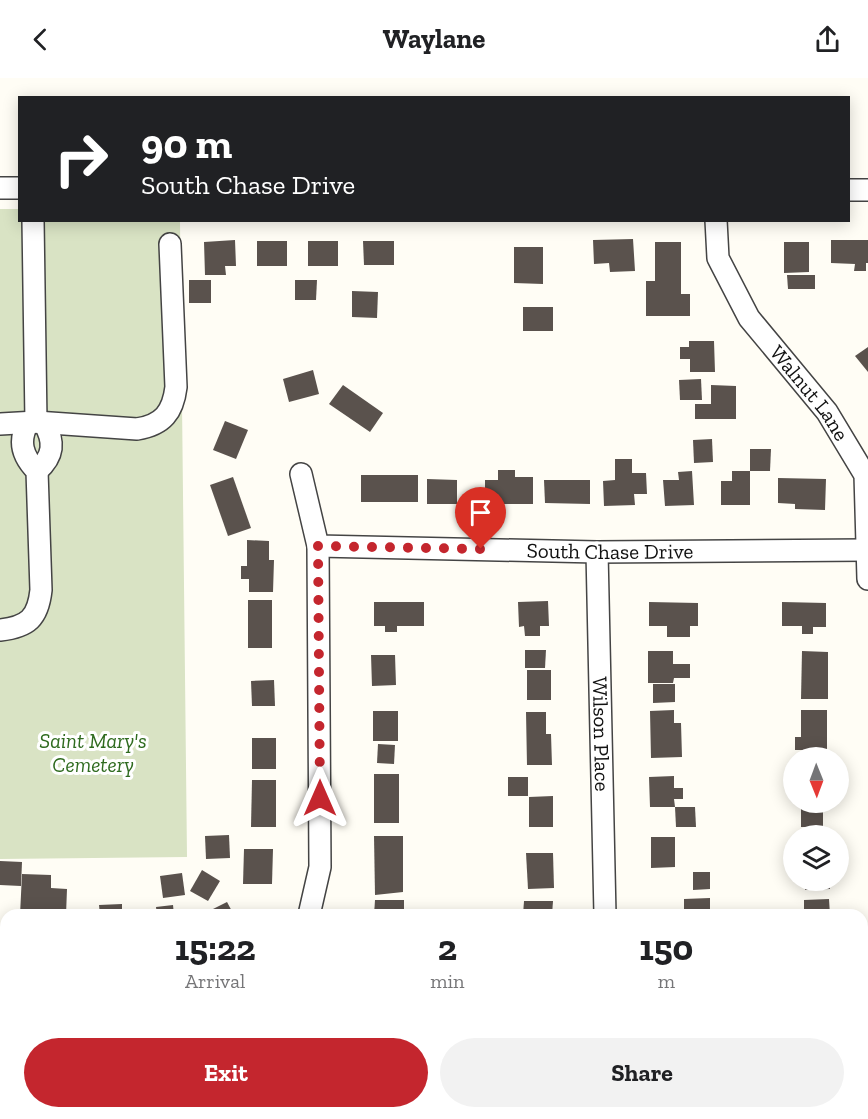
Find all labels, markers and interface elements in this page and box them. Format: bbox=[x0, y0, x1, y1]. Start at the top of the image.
icon: back bbox=[24, 23, 57, 56]
text: Waylane bbox=[383, 23, 485, 55]
icon: share bbox=[811, 23, 844, 56]
text: 90 m bbox=[141, 118, 232, 169]
icon: right bbox=[42, 120, 120, 198]
text: South Chase Drive bbox=[141, 169, 355, 201]
street label: Walnut Lane bbox=[765, 340, 854, 445]
pin bbox=[455, 487, 506, 549]
icon: arrive bbox=[464, 496, 497, 529]
street label: South Chase Drive bbox=[526, 537, 694, 564]
street label: Wilson Place bbox=[588, 676, 615, 792]
park label: Saint Mary's Cemetery bbox=[39, 728, 147, 777]
north arrow bbox=[783, 747, 849, 813]
map controls bbox=[783, 747, 849, 891]
position arrow bbox=[288, 766, 352, 830]
button: layers bbox=[783, 825, 849, 891]
text: 15:22 bbox=[175, 926, 256, 969]
text: 2 bbox=[438, 926, 457, 969]
text: 150 bbox=[639, 926, 693, 969]
text: Arrival bbox=[185, 969, 245, 993]
text: min bbox=[430, 969, 465, 993]
text: m bbox=[658, 969, 675, 993]
button: Exit bbox=[24, 1038, 428, 1107]
button: Share bbox=[440, 1038, 844, 1107]

